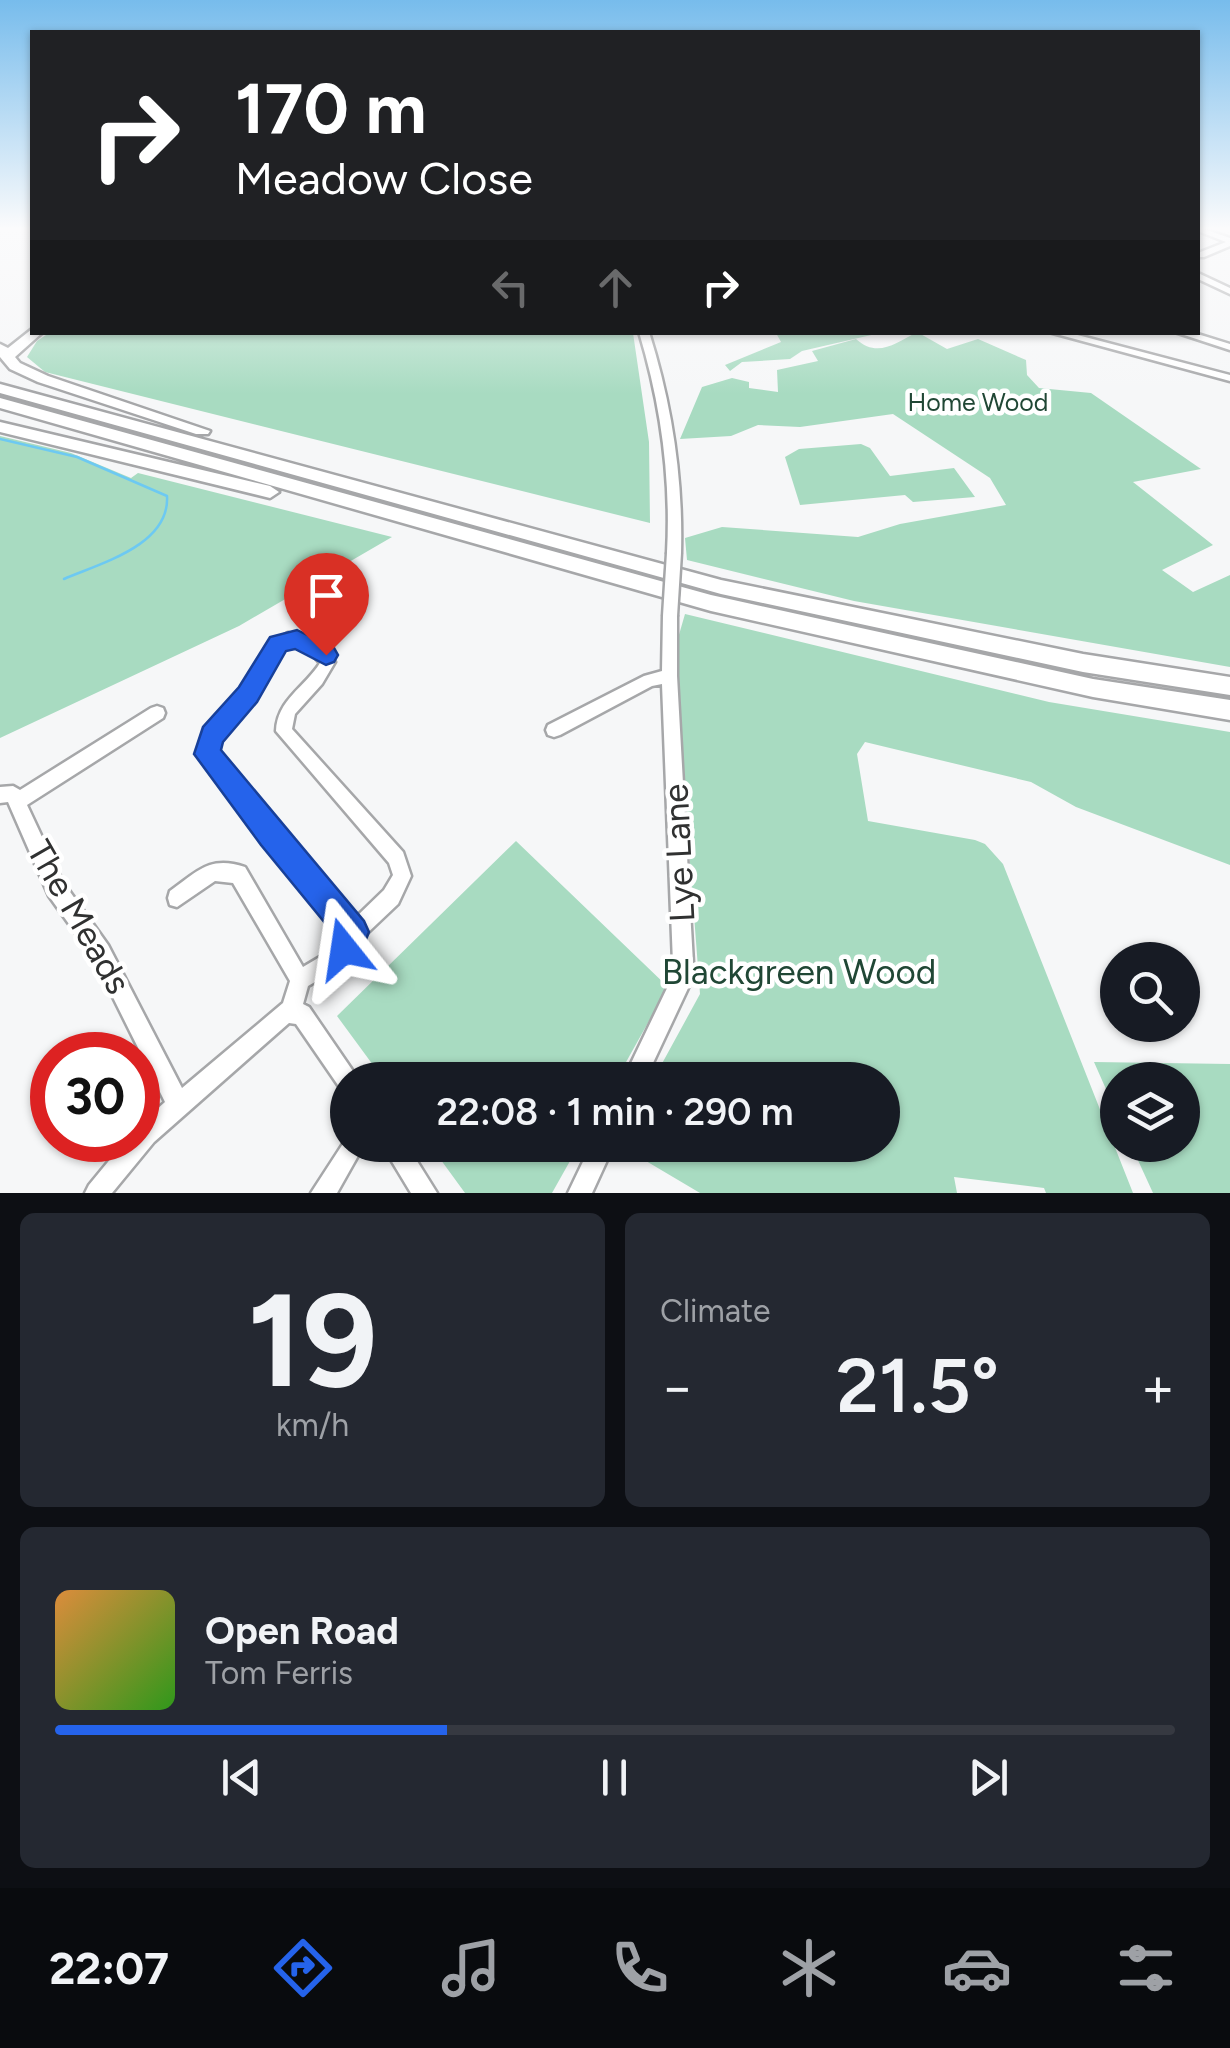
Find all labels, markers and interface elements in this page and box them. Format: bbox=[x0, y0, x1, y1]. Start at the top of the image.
text: 170 m bbox=[235, 66, 427, 151]
icon: right bbox=[70, 70, 200, 200]
text: Meadow Close bbox=[235, 151, 533, 205]
icon: left bbox=[483, 260, 538, 315]
icon: ahead bbox=[588, 260, 643, 315]
icon: right bbox=[693, 260, 748, 315]
park label: Home Wood bbox=[907, 387, 1049, 417]
pin bbox=[284, 553, 369, 656]
icon: arrive bbox=[299, 568, 354, 623]
street label: Lye Lane bbox=[654, 783, 704, 923]
street label: The Meads bbox=[18, 833, 140, 1001]
position arrow bbox=[292, 897, 396, 1001]
map controls bbox=[1100, 942, 1200, 1162]
button: search bbox=[1100, 942, 1200, 1042]
park label: Blackgreen Wood bbox=[662, 951, 936, 993]
speed limit sign: 30 bbox=[30, 1032, 160, 1162]
button: layers bbox=[1100, 1062, 1200, 1162]
text: 22:08 · 1 min · 290 m bbox=[436, 1089, 794, 1135]
text: 19 bbox=[247, 1263, 378, 1419]
text: Climate bbox=[660, 1292, 771, 1330]
text: 21.5° bbox=[836, 1341, 999, 1431]
text: − bbox=[660, 1354, 694, 1420]
text: + bbox=[1141, 1354, 1175, 1420]
text: km/h bbox=[276, 1406, 349, 1444]
text: Open Road bbox=[205, 1608, 399, 1654]
text: Tom Ferris bbox=[205, 1654, 353, 1692]
icon: previous bbox=[214, 1750, 269, 1805]
icon: pause bbox=[587, 1750, 642, 1805]
icon: next bbox=[961, 1750, 1016, 1805]
icon: directions bbox=[268, 1933, 338, 2003]
icon: music bbox=[436, 1933, 506, 2003]
icon: phone bbox=[605, 1933, 675, 2003]
icon: climate bbox=[774, 1933, 844, 2003]
icon: car bbox=[942, 1933, 1012, 2003]
icon: filters bbox=[1111, 1933, 1181, 2003]
text: 22:07 bbox=[49, 1941, 169, 1995]

